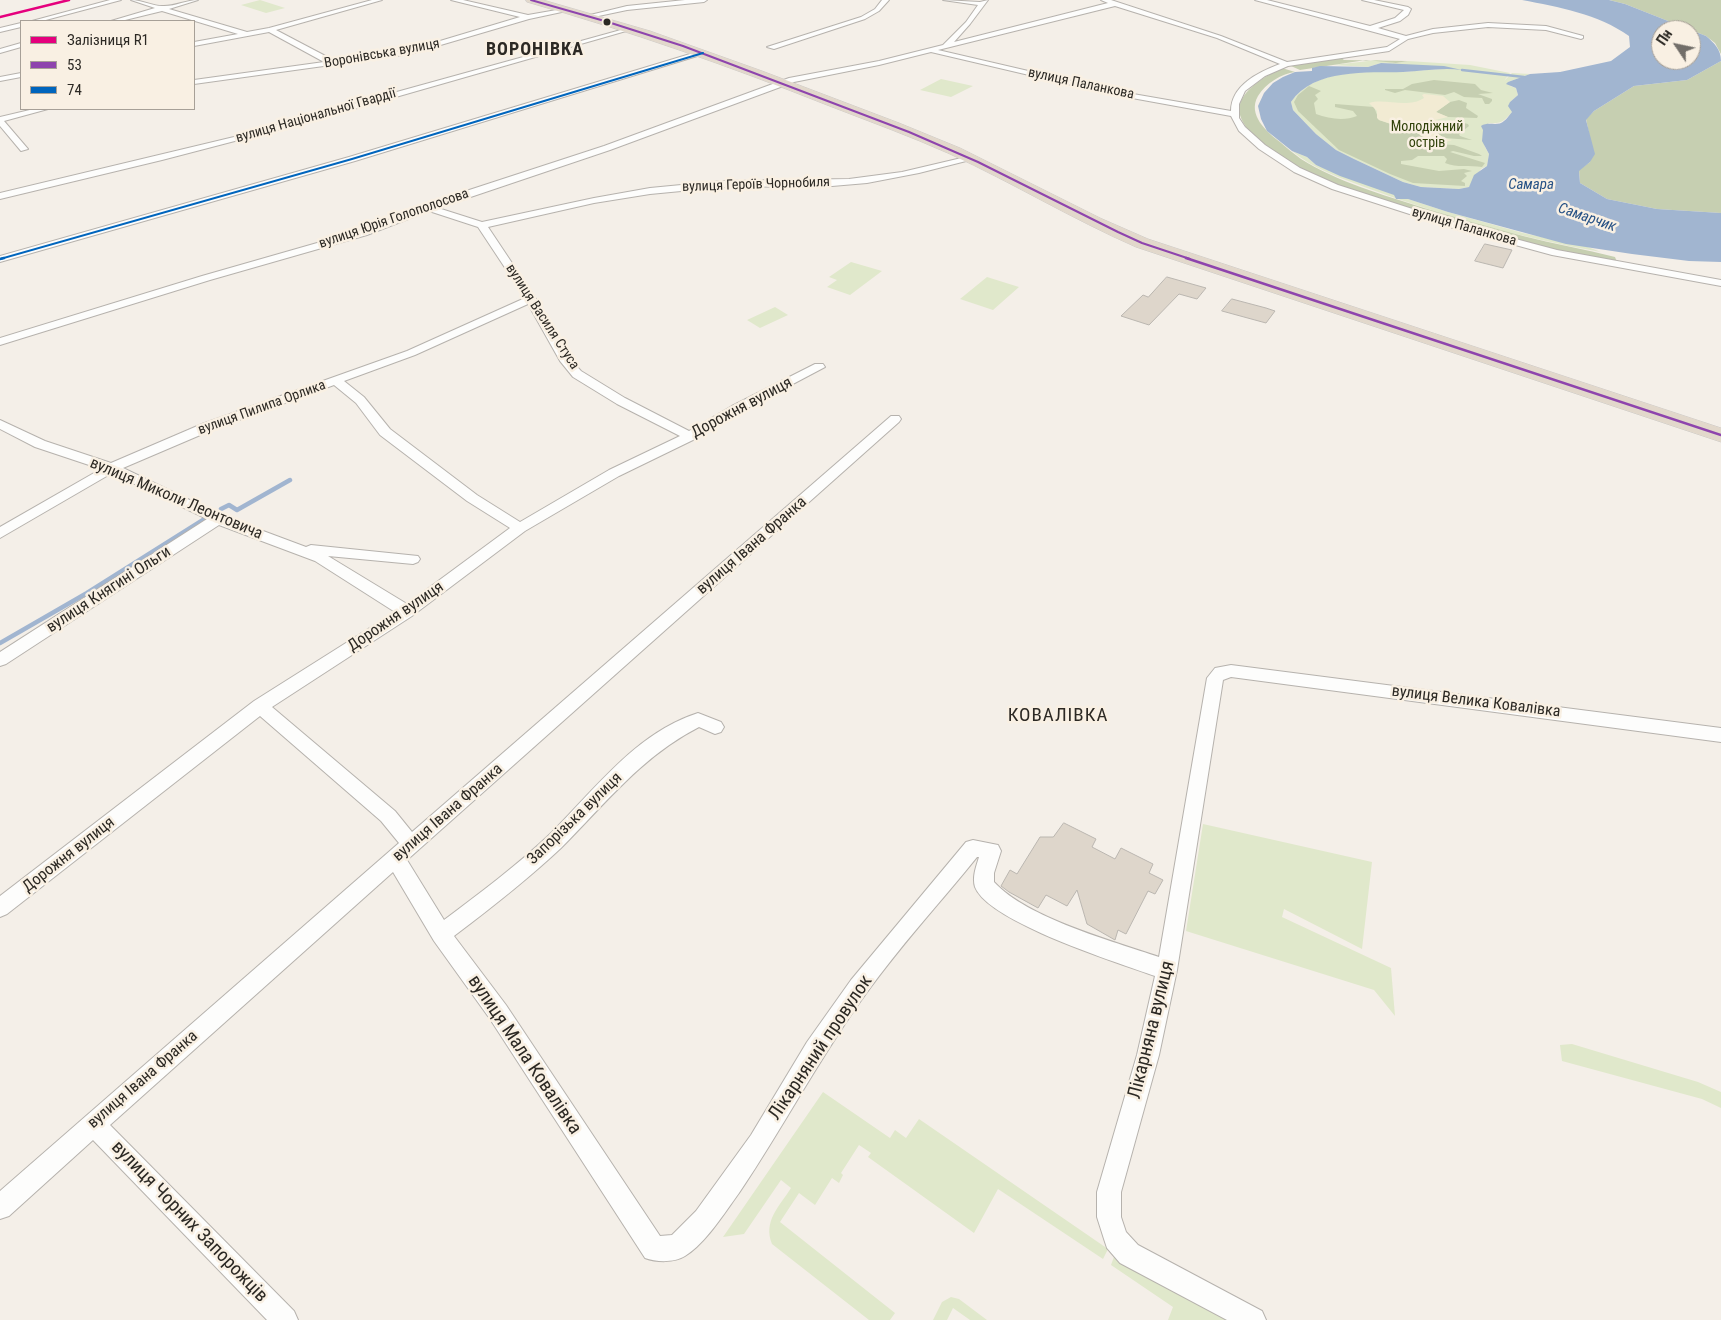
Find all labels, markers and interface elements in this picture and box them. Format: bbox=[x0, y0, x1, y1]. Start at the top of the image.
unlabelled marker bbox=[602, 17, 612, 27]
legend bbox=[20, 20, 195, 110]
north arrow bbox=[1651, 20, 1701, 70]
text: Пн bbox=[1653, 26, 1675, 48]
text: Залізниця R1 bbox=[67, 31, 149, 49]
street label: Воронівська вулиця bbox=[323, 36, 441, 72]
district label: ВОРОНІВКА bbox=[485, 39, 585, 61]
text: 53 bbox=[67, 56, 82, 74]
street label: вулиця Паланкова bbox=[1026, 65, 1136, 103]
text: 74 bbox=[67, 81, 82, 99]
street label: вулиця Національної Гвардії bbox=[234, 85, 398, 147]
park label: Молодіжний острів bbox=[1391, 119, 1463, 152]
street label: вулиця Героїв Чорнобиля bbox=[682, 174, 830, 196]
water label: Самара bbox=[1508, 176, 1554, 194]
street label: вулиця Юрія Голополосова bbox=[317, 185, 471, 253]
water label: Самарчик bbox=[1556, 200, 1618, 236]
street label: вулиця Паланкова bbox=[1410, 204, 1518, 250]
street label: вулиця Василя Стуса bbox=[502, 261, 582, 373]
street label: Дорожня вулиця bbox=[688, 373, 796, 443]
street label: вулиця Пилипа Орлика bbox=[196, 377, 328, 439]
street label: вулиця Миколи Леонтовича bbox=[87, 454, 265, 544]
street label: вулиця Івана Франка bbox=[693, 493, 811, 599]
street label: вулиця Княгині Ольги bbox=[43, 543, 175, 637]
street label: Дорожня вулиця bbox=[344, 578, 448, 656]
street label: вулиця Велика Ковалівка bbox=[1391, 682, 1561, 722]
district label: КОВАЛІВКА bbox=[1007, 705, 1109, 727]
street label: вулиця Івана Франка bbox=[389, 760, 507, 866]
street label: Запорізька вулиця bbox=[524, 769, 626, 869]
street label: Дорожня вулиця bbox=[19, 813, 119, 897]
street label: Лікарняна вулиця bbox=[1124, 959, 1180, 1101]
street label: вулиця Мала Ковалівка bbox=[462, 971, 586, 1139]
street label: Лікарняний провулок bbox=[764, 971, 878, 1125]
street label: вулиця Івана Франка bbox=[84, 1027, 202, 1133]
street label: вулиця Чорних Запорожців bbox=[106, 1137, 272, 1307]

